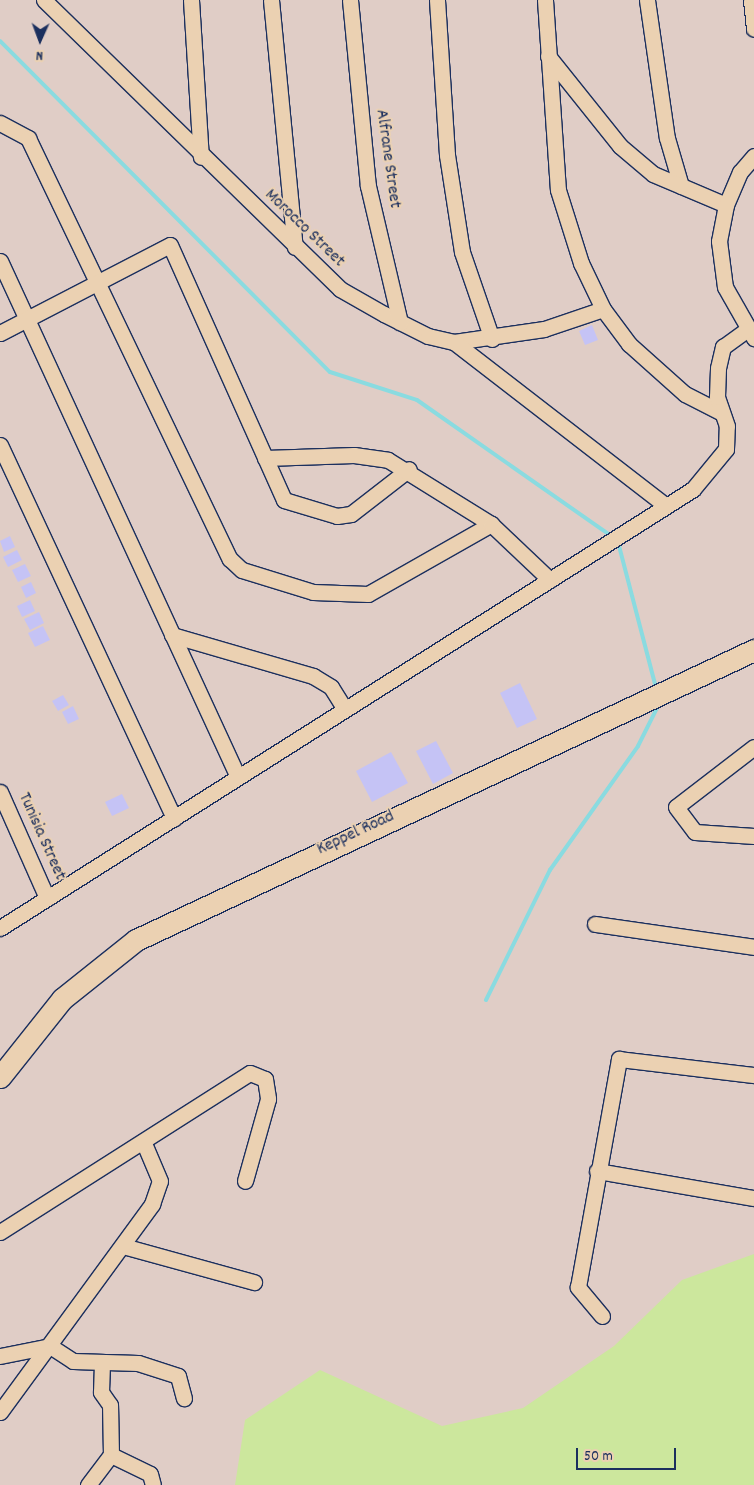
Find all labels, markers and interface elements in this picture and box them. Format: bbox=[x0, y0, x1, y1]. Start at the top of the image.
north arrow bbox=[15, 15, 65, 65]
text: N bbox=[36, 45, 43, 65]
street label: Alfrane Street bbox=[369, 108, 405, 210]
street label: Morocco Street bbox=[259, 185, 349, 273]
street label: Tunisia Street bbox=[12, 790, 70, 884]
street label: Keppel Road bbox=[314, 807, 398, 861]
scale bar bbox=[579, 1438, 679, 1470]
text: 50 m bbox=[584, 1446, 613, 1468]

